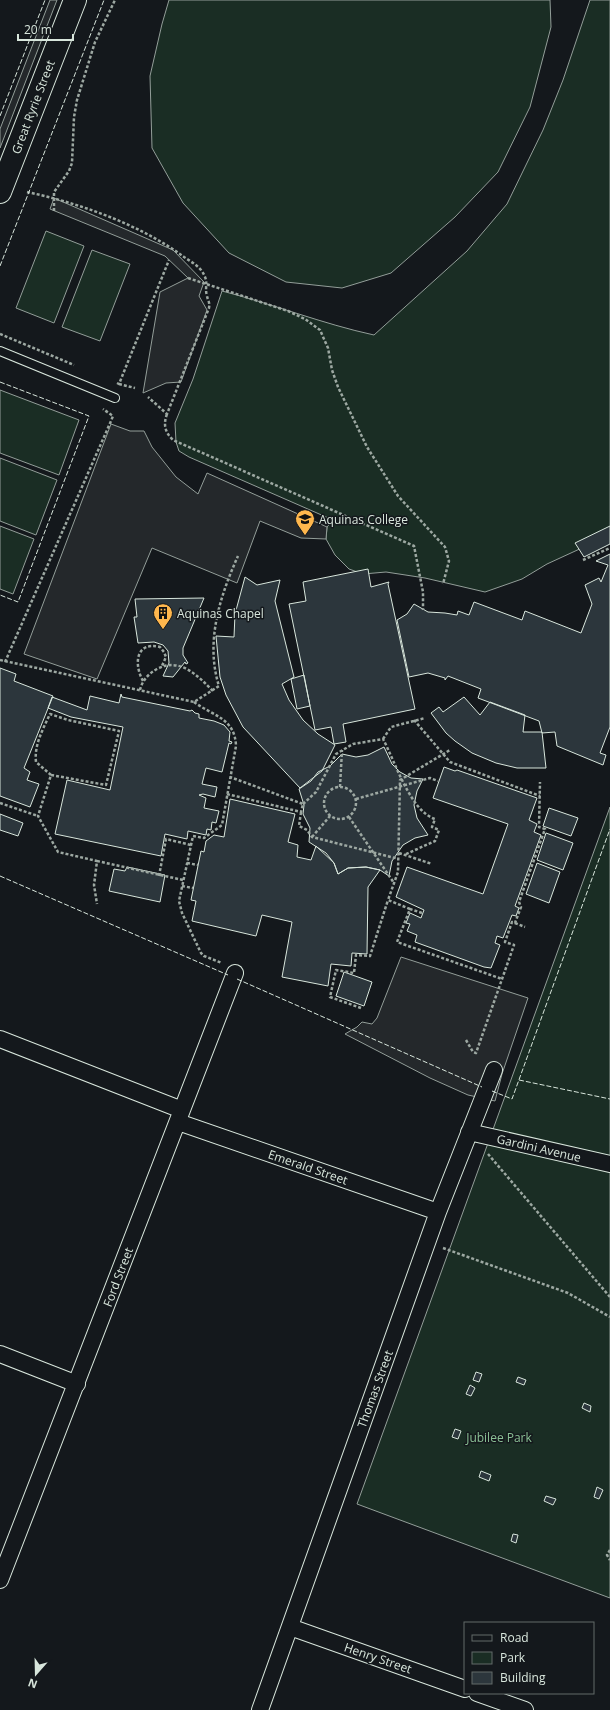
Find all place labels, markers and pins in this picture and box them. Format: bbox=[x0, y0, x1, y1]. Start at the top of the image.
school or university icon: Aquinas College bbox=[294, 508, 316, 536]
place label: Aquinas College bbox=[319, 511, 408, 528]
building icon: Aquinas Chapel bbox=[152, 602, 174, 630]
place label: Aquinas Chapel bbox=[177, 605, 264, 622]

